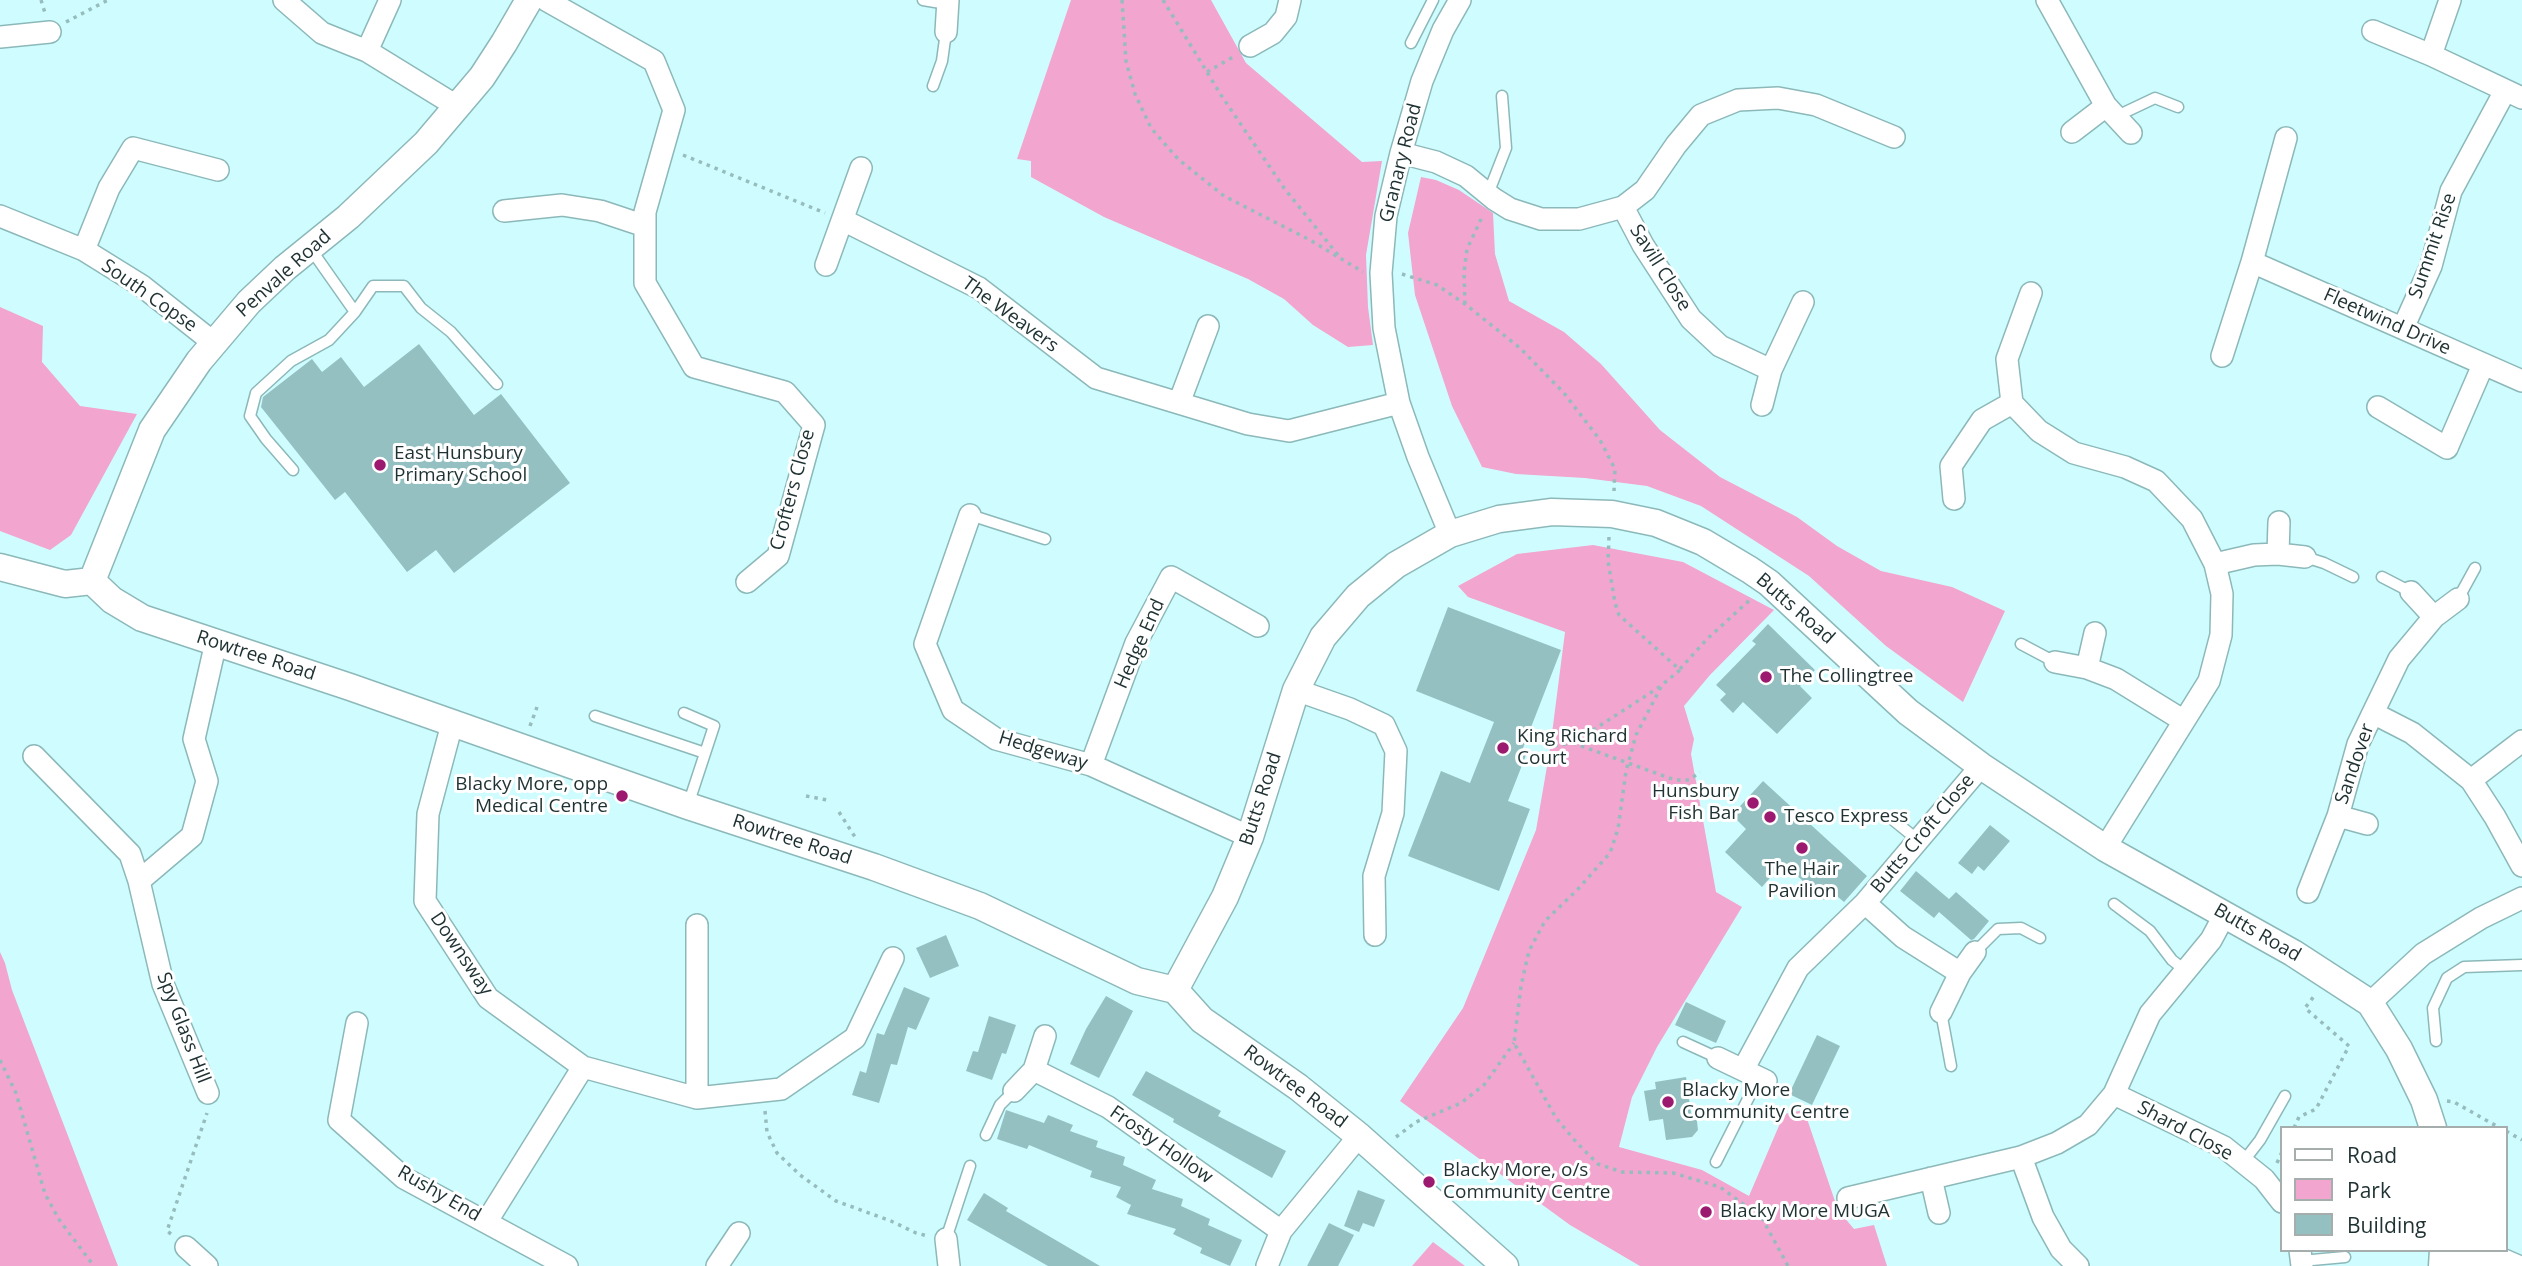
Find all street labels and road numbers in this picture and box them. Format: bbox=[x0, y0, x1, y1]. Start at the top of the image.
street label: Granary Road bbox=[1375, 101, 1427, 225]
street label: Summit Rise bbox=[2404, 190, 2462, 302]
street label: Savill Close bbox=[1624, 221, 1696, 315]
street label: Penvale Road bbox=[232, 226, 336, 322]
street label: South Copse bbox=[97, 255, 201, 337]
street label: The Weavers bbox=[957, 272, 1063, 358]
street label: Fleetwind Drive bbox=[2320, 284, 2454, 360]
street label: Crofters Close bbox=[766, 427, 820, 553]
street label: Butts Road bbox=[1751, 569, 1839, 649]
street label: Hedge End bbox=[1110, 595, 1170, 693]
street label: Rowtree Road bbox=[193, 626, 319, 686]
street label: Sandover bbox=[2331, 721, 2379, 807]
street label: Hedgeway bbox=[996, 727, 1090, 775]
street label: Butts Road bbox=[1235, 749, 1287, 849]
street label: Butts Croft Close bbox=[1866, 770, 1980, 898]
street label: Rowtree Road bbox=[729, 810, 855, 870]
street label: Butts Road bbox=[2209, 899, 2305, 967]
street label: Downsway bbox=[425, 908, 497, 1000]
street label: Spy Glass Hill bbox=[151, 969, 215, 1087]
street label: Rowtree Road bbox=[1239, 1041, 1351, 1133]
street label: Shard Close bbox=[2133, 1096, 2237, 1166]
street label: Frosty Hollow bbox=[1105, 1101, 1217, 1189]
street label: Rushy End bbox=[393, 1161, 485, 1227]

